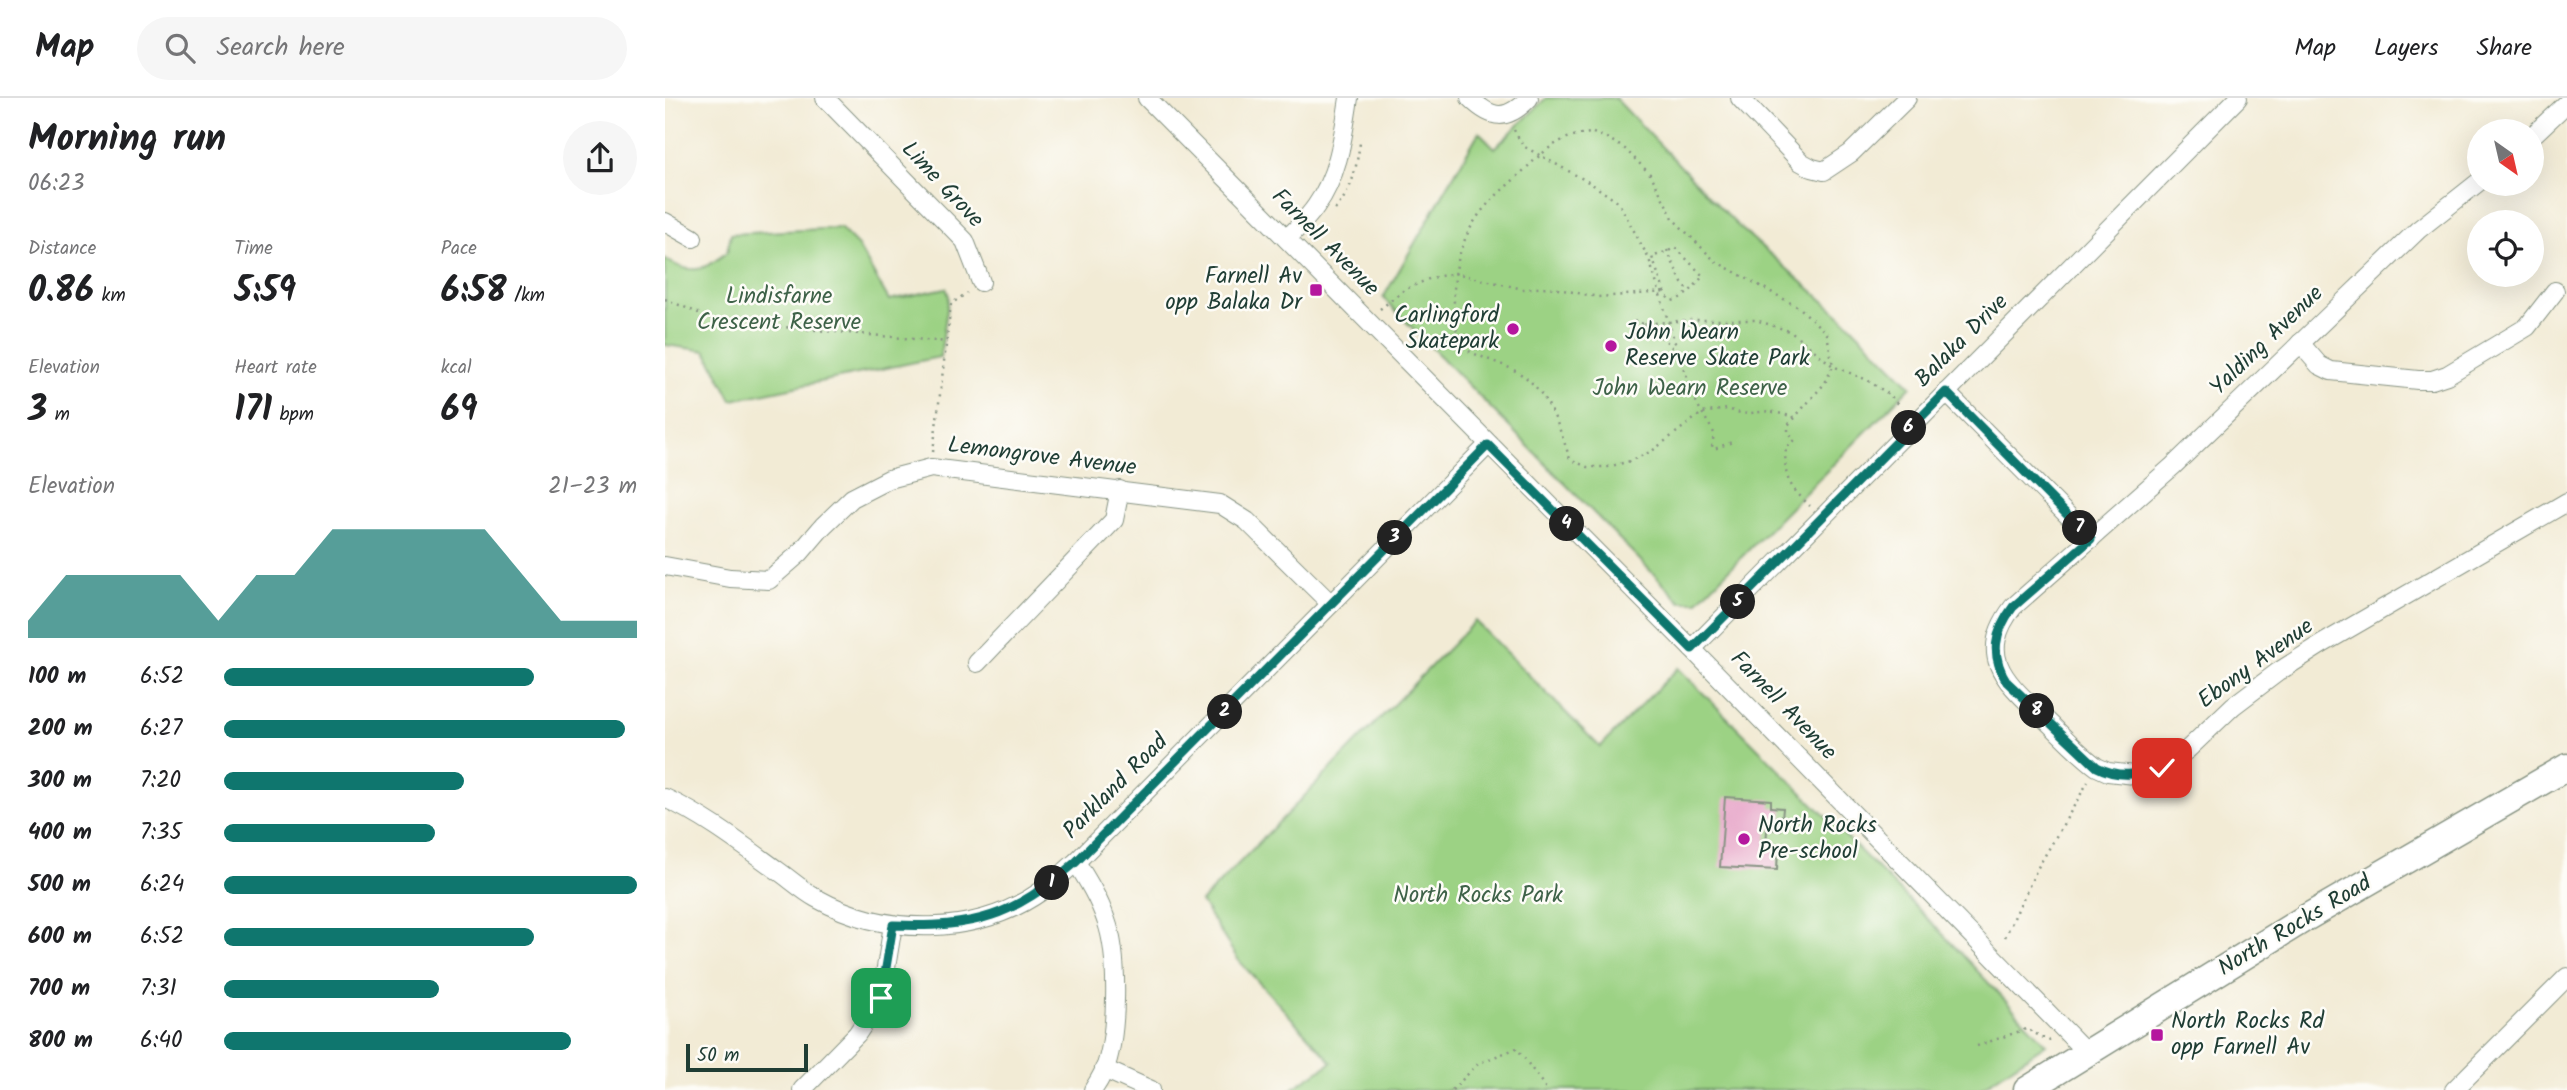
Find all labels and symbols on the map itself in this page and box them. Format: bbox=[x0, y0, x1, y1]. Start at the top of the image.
north arrow bbox=[2467, 119, 2545, 196]
street label: Lime Grove bbox=[892, 133, 992, 237]
street label: Farnell Avenue bbox=[1262, 180, 1388, 306]
place label: Farnell Av opp Balaka Dr bbox=[1165, 259, 1303, 321]
street label: Yalding Avenue bbox=[2202, 277, 2332, 405]
park label: Lindisfarne Crescent Reserve bbox=[697, 279, 861, 341]
marker: Farnell Av opp Balaka Dr bbox=[1308, 282, 1324, 298]
street label: Balaka Drive bbox=[1907, 286, 2017, 396]
place label: Carlingford Skatepark bbox=[1394, 298, 1500, 360]
place label: John Wearn Reserve Skate Park bbox=[1625, 315, 1810, 377]
marker: Carlingford Skatepark bbox=[1505, 321, 1521, 337]
marker: John Wearn Reserve Skate Park bbox=[1603, 338, 1619, 354]
park label: John Wearn Reserve bbox=[1593, 371, 1787, 407]
pin: 6 bbox=[1891, 410, 1927, 446]
street label: Lemongrove Avenue bbox=[946, 428, 1138, 486]
pin: 4 bbox=[1549, 506, 1585, 542]
pin: 7 bbox=[2063, 510, 2097, 546]
pin: 3 bbox=[1377, 520, 1413, 556]
pin: 5 bbox=[1721, 584, 1755, 620]
street label: Ebony Avenue bbox=[2190, 609, 2322, 719]
street label: Farnell Avenue bbox=[1721, 643, 1845, 769]
pin: 2 bbox=[1207, 694, 1243, 730]
pin: 8 bbox=[2019, 694, 2055, 728]
street label: Parkland Road bbox=[1055, 725, 1178, 848]
pin bbox=[2132, 738, 2192, 798]
place label: North Rocks Pre-school bbox=[1758, 808, 1877, 870]
marker: North Rocks Pre-school bbox=[1736, 831, 1752, 847]
street label: North Rocks Road bbox=[2211, 865, 2379, 986]
pin: 1 bbox=[1035, 866, 1069, 900]
park label: North Rocks Park bbox=[1393, 878, 1563, 914]
pin bbox=[851, 968, 911, 1028]
place label: North Rocks Rd opp Farnell Av bbox=[2171, 1004, 2324, 1066]
marker: North Rocks Rd opp Farnell Av bbox=[2149, 1027, 2165, 1043]
scale bar bbox=[686, 1041, 809, 1073]

